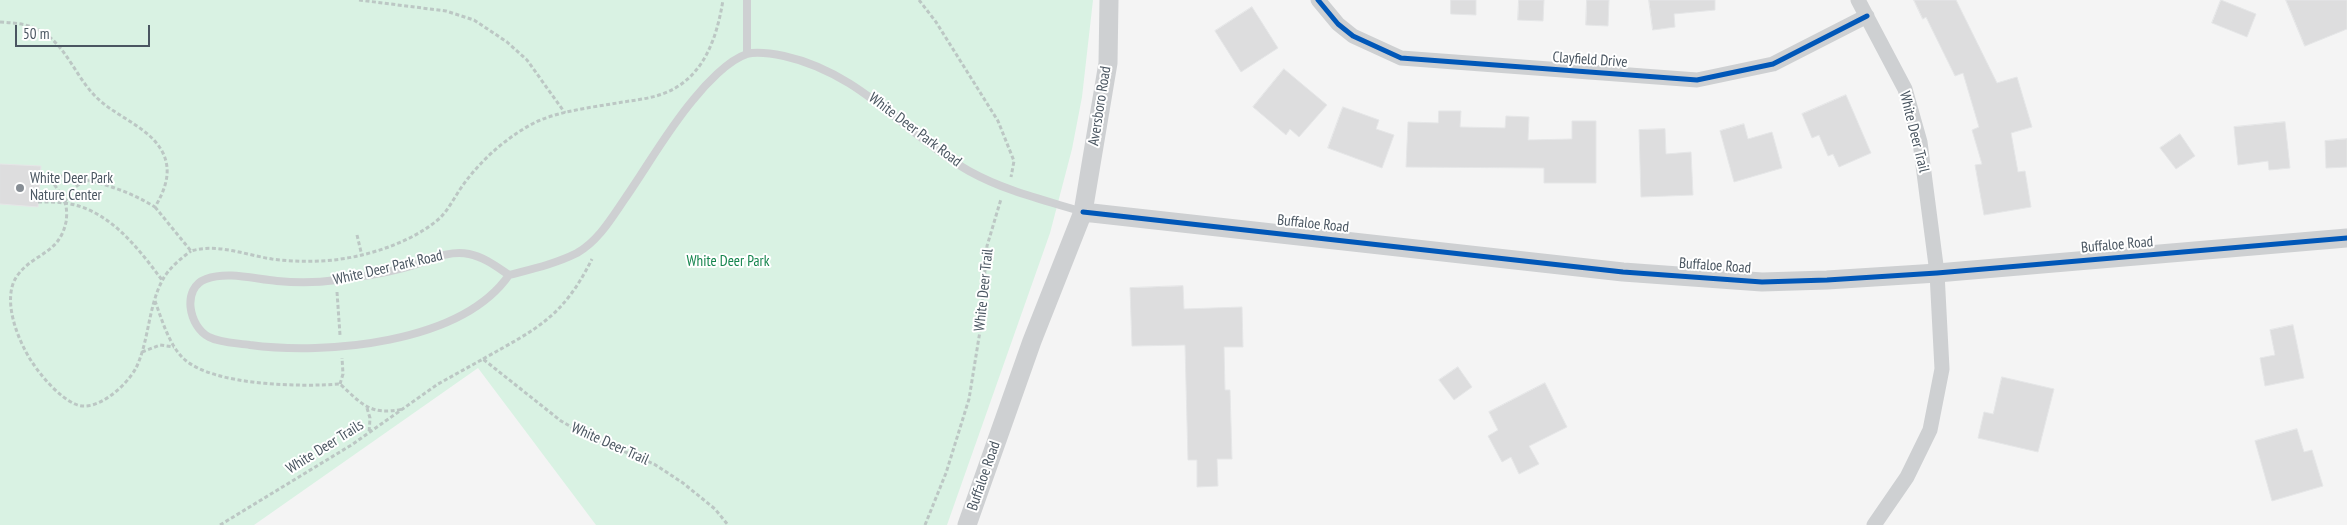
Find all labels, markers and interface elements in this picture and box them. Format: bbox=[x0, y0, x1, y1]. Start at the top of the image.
scale bar bbox=[18, 15, 152, 47]
text: 50 m bbox=[23, 24, 49, 43]
street label: Clayfield Drive bbox=[1552, 48, 1628, 72]
street label: Aversboro Road bbox=[1085, 65, 1115, 147]
street label: White Deer Park Road bbox=[865, 89, 965, 171]
street label: White Deer Trail bbox=[1895, 90, 1933, 174]
place label: White Deer Park Nature Center bbox=[30, 170, 113, 205]
marker: White Deer Park Nature Center bbox=[14, 182, 26, 194]
street label: Buffaloe Road bbox=[1276, 211, 1350, 237]
street label: Buffaloe Road bbox=[2080, 233, 2154, 257]
street label: White Deer Park Road bbox=[332, 247, 444, 289]
street label: White Deer Trail bbox=[971, 248, 997, 332]
park label: White Deer Park bbox=[686, 253, 770, 271]
street label: Buffaloe Road bbox=[1678, 255, 1752, 277]
street label: White Deer Trails bbox=[283, 416, 367, 478]
street label: White Deer Trail bbox=[568, 419, 652, 469]
street label: Buffaloe Road bbox=[964, 439, 1004, 513]

